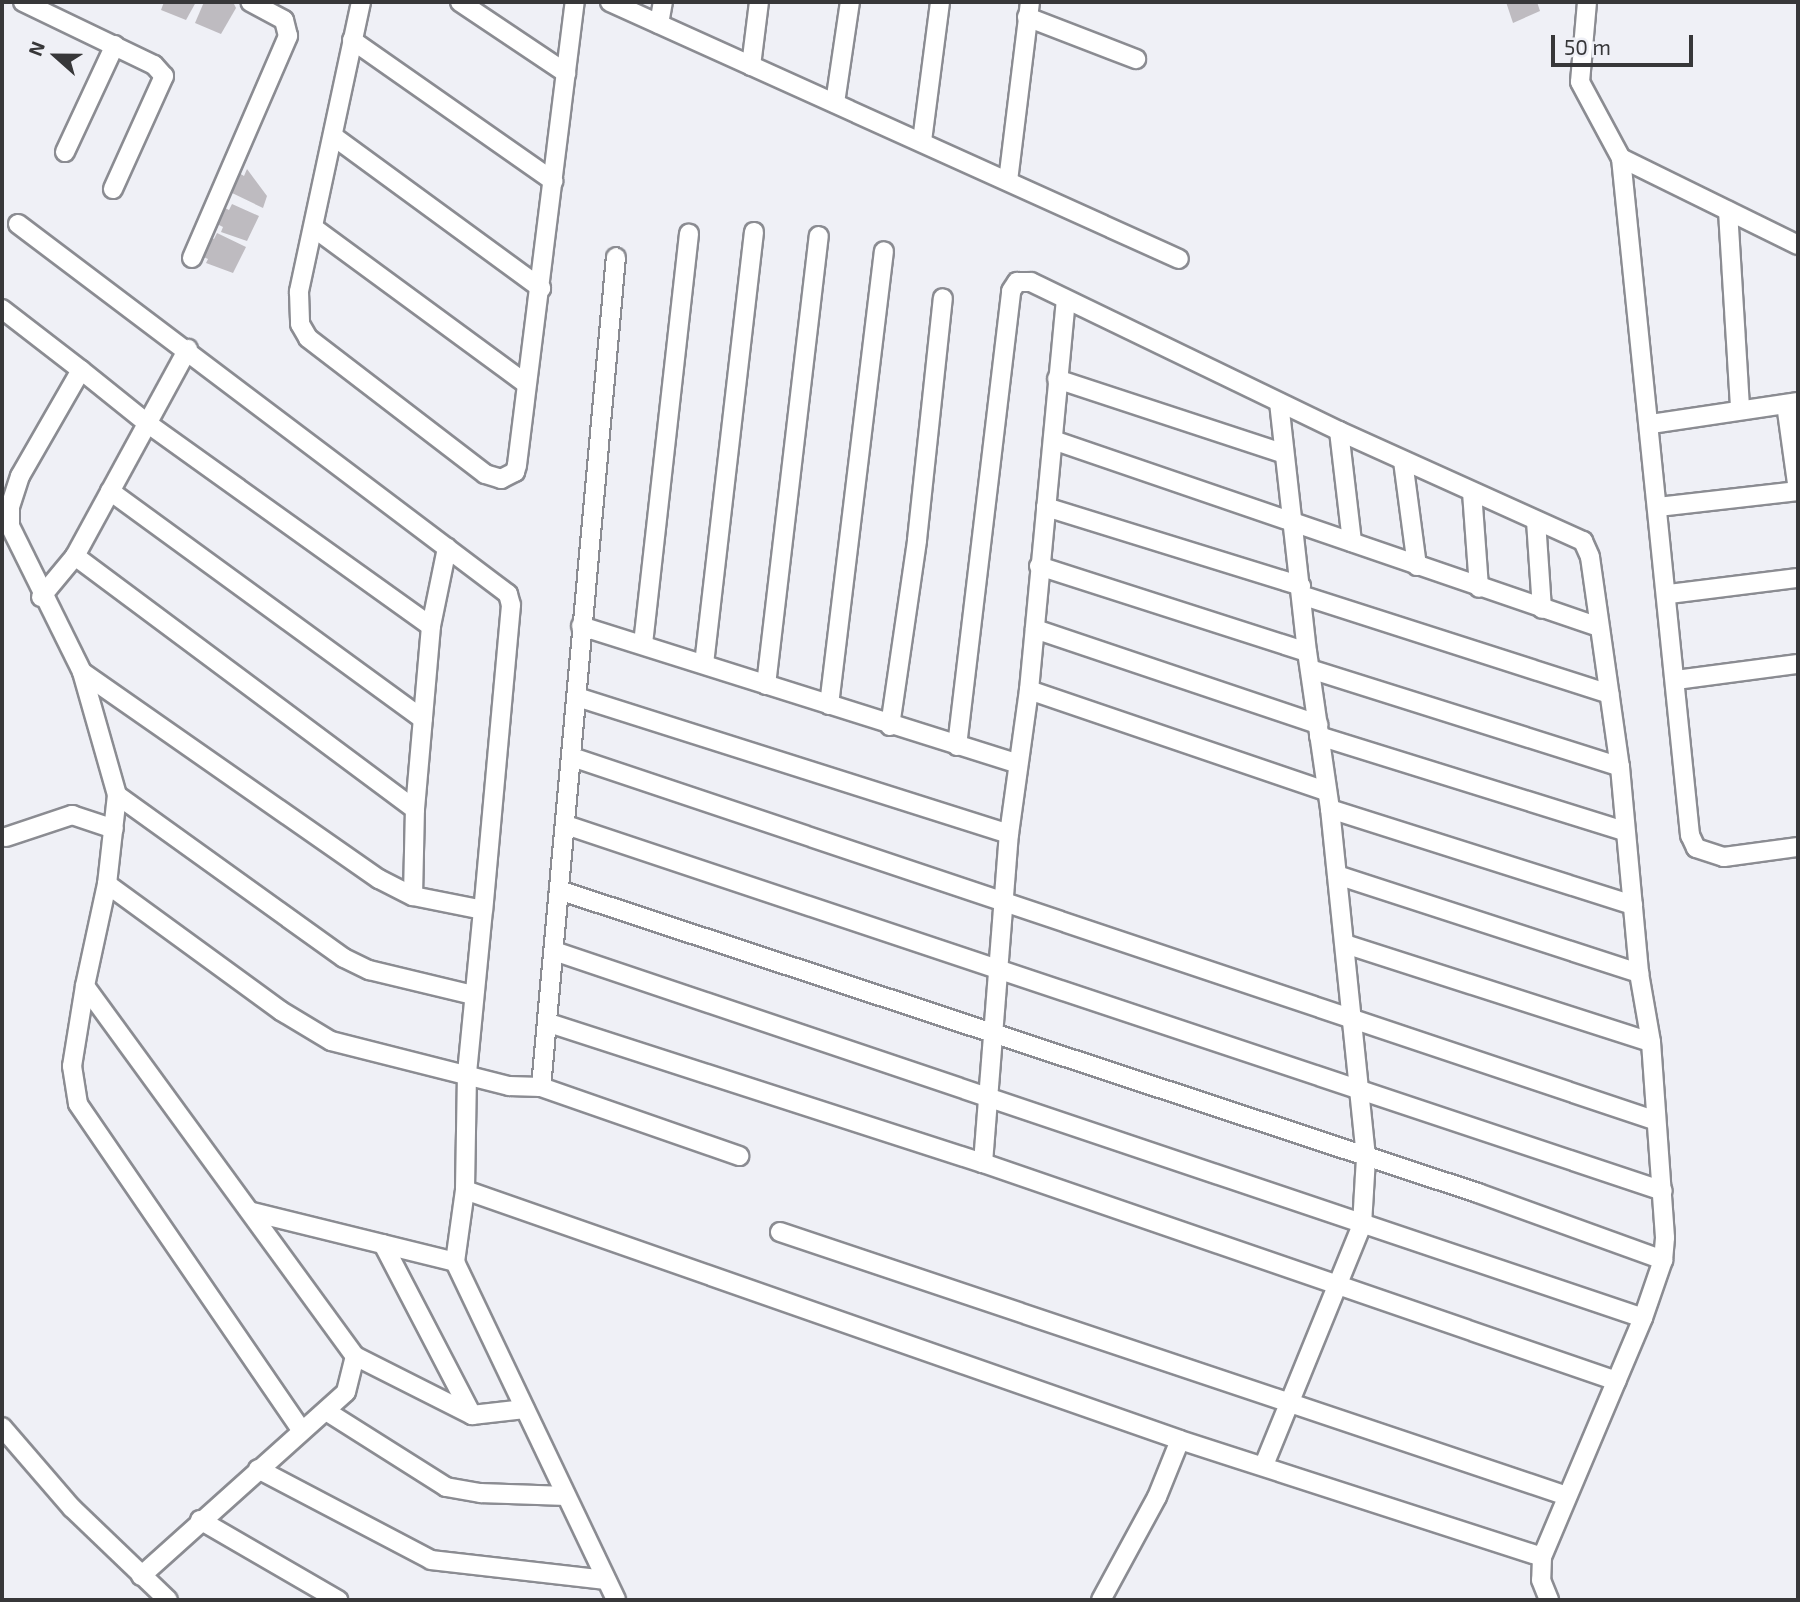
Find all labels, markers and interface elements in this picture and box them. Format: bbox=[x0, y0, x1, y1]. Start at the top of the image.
north arrow bbox=[21, 21, 91, 91]
scale bar bbox=[1555, 21, 1697, 65]
text: 50 m bbox=[1564, 34, 1611, 59]
text: N bbox=[23, 38, 49, 59]

